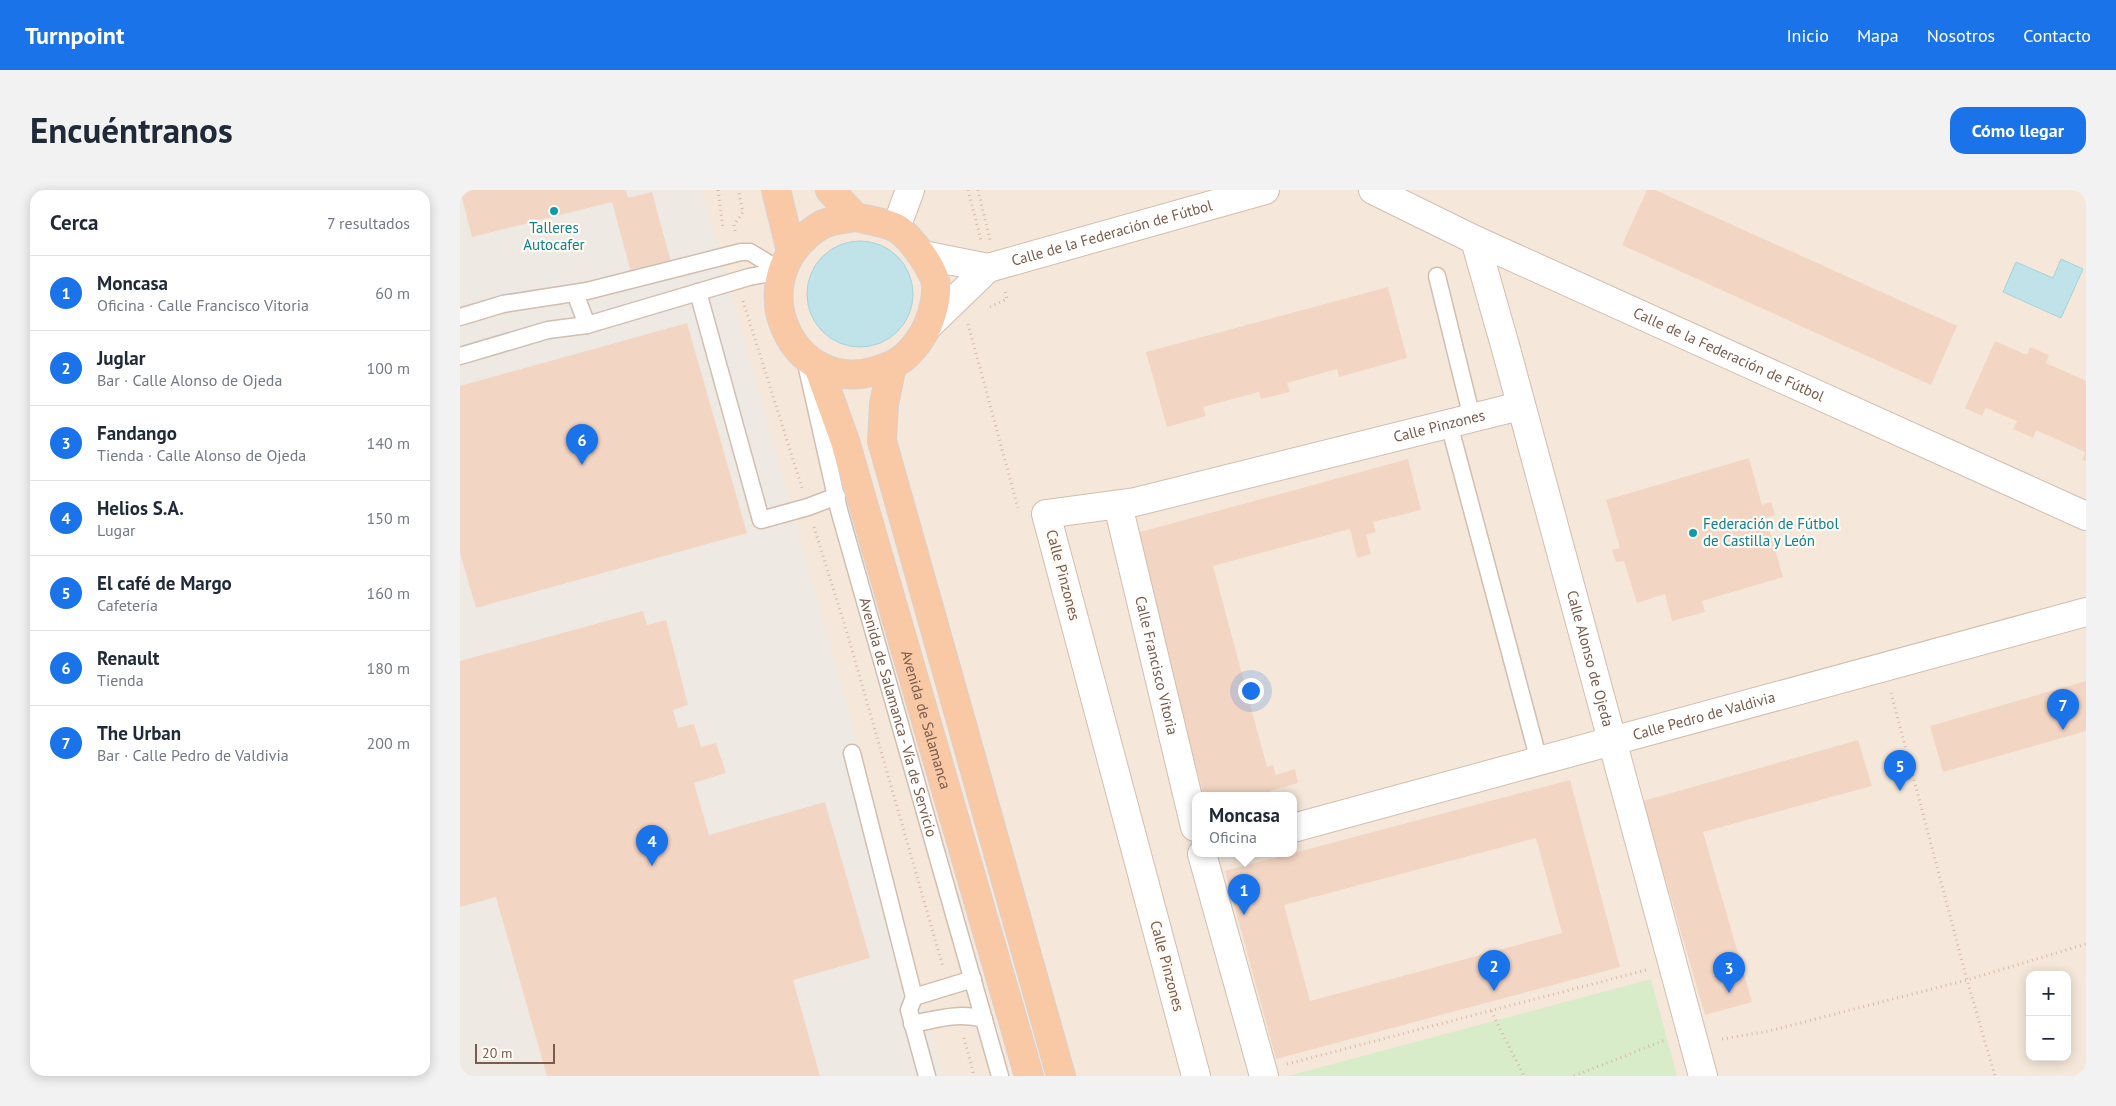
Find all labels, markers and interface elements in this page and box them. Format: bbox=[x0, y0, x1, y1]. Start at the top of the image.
text: Turnpoint bbox=[25, 20, 124, 51]
text: Inicio bbox=[1786, 24, 1829, 47]
text: Mapa bbox=[1857, 24, 1899, 47]
text: Nosotros bbox=[1927, 24, 1995, 47]
text: Contacto bbox=[2023, 24, 2091, 47]
text: Encuéntranos bbox=[30, 107, 233, 153]
button: Cómo llegar bbox=[1950, 107, 2086, 154]
street label: Calle de la Federación de Fútbol bbox=[1009, 195, 1215, 270]
marker: Talleres Autocafer bbox=[548, 205, 560, 217]
text: Cerca bbox=[50, 209, 99, 236]
text: 7 resultados bbox=[327, 213, 410, 233]
place label: Talleres Autocafer bbox=[523, 218, 585, 254]
text: Moncasa bbox=[97, 271, 168, 295]
text: 1 bbox=[61, 283, 71, 303]
text: 60 m bbox=[375, 283, 410, 303]
text: Oficina · Calle Francisco Vitoria bbox=[97, 295, 309, 315]
street label: Calle de la Federación de Fútbol bbox=[1630, 303, 1828, 406]
text: Juglar bbox=[97, 346, 145, 370]
text: 2 bbox=[61, 358, 71, 378]
text: 100 m bbox=[367, 358, 410, 378]
text: Bar · Calle Alonso de Ojeda bbox=[97, 370, 282, 390]
street label: Calle Pinzones bbox=[1391, 405, 1487, 446]
text: Fandango bbox=[97, 421, 177, 445]
pin: 6 bbox=[566, 424, 598, 465]
text: 3 bbox=[61, 433, 71, 453]
text: 140 m bbox=[367, 433, 410, 453]
text: Tienda · Calle Alonso de Ojeda bbox=[97, 445, 306, 465]
text: Helios S.A. bbox=[97, 496, 184, 520]
text: 4 bbox=[61, 508, 71, 528]
text: 150 m bbox=[367, 508, 410, 528]
place label: Federación de Fútbol de Castilla y León bbox=[1703, 514, 1839, 550]
text: Lugar bbox=[97, 520, 136, 540]
street label: Calle Pinzones bbox=[1042, 527, 1085, 622]
marker: Federación de Fútbol de Castilla y León bbox=[1687, 527, 1699, 539]
text: El café de Margo bbox=[97, 571, 232, 595]
text: 5 bbox=[61, 583, 71, 603]
text: 160 m bbox=[367, 583, 410, 603]
street label: Calle Alonso de Ojeda bbox=[1563, 588, 1618, 729]
street label: Avenida de Salamanca - Vía de Servicio bbox=[855, 594, 941, 840]
street label: Calle Francisco Vitoria bbox=[1131, 594, 1183, 737]
text: Cafetería bbox=[97, 595, 158, 615]
text: Renault bbox=[97, 646, 159, 670]
street label: Avenida de Salamanca bbox=[898, 648, 954, 792]
text: 6 bbox=[61, 658, 71, 678]
text: 180 m bbox=[367, 658, 410, 678]
text: Tienda bbox=[97, 670, 144, 690]
your location bbox=[1238, 678, 1264, 704]
street label: Calle Pedro de Valdivia bbox=[1631, 687, 1777, 744]
pin: 7 bbox=[2047, 689, 2079, 730]
text: The Urban bbox=[97, 721, 181, 745]
text: 7 bbox=[61, 733, 71, 753]
text: 200 m bbox=[367, 733, 410, 753]
text: Bar · Calle Pedro de Valdivia bbox=[97, 745, 289, 765]
pin: 5 bbox=[1884, 750, 1916, 791]
popup bbox=[1192, 792, 1297, 857]
text: Moncasa bbox=[1209, 803, 1280, 827]
pin: 4 bbox=[636, 825, 668, 866]
text: Oficina bbox=[1209, 827, 1257, 847]
pin: 1 bbox=[1228, 874, 1260, 915]
street label: Calle Pinzones bbox=[1146, 918, 1189, 1013]
pin: 2 bbox=[1478, 950, 1510, 991]
pin: 3 bbox=[1713, 952, 1745, 993]
map controls bbox=[2026, 971, 2071, 1061]
button: + bbox=[2026, 971, 2071, 1016]
button: − bbox=[2026, 1016, 2071, 1061]
scale bar bbox=[475, 1041, 555, 1064]
text: 20 m bbox=[482, 1044, 512, 1062]

